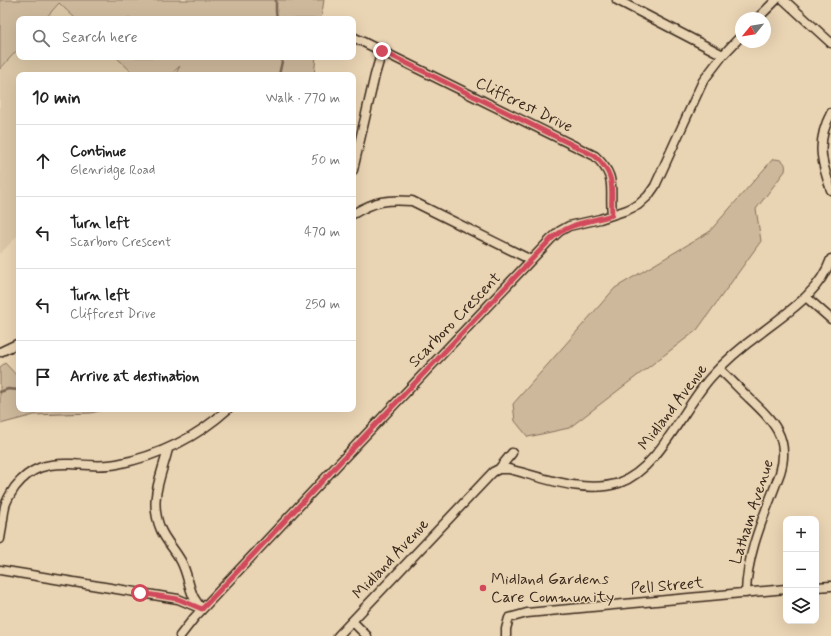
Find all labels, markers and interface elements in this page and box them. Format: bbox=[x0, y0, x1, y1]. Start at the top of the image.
north arrow bbox=[735, 12, 771, 48]
search box bbox=[16, 16, 356, 60]
icon: search bbox=[30, 27, 52, 49]
text: Search here bbox=[62, 28, 138, 48]
route end bbox=[373, 42, 391, 60]
street label: Cliffcrest Drive bbox=[472, 72, 576, 138]
text: 10 min bbox=[32, 87, 81, 109]
text: Walk · 770 m bbox=[266, 90, 340, 107]
text: Continue bbox=[70, 142, 126, 162]
icon: ahead bbox=[32, 150, 54, 172]
text: 50 m bbox=[311, 152, 340, 169]
text: Glenridge Road bbox=[70, 162, 155, 179]
text: Turn left bbox=[70, 214, 130, 234]
icon: left bbox=[32, 222, 54, 244]
text: 470 m bbox=[304, 224, 340, 241]
text: Scarboro Crescent bbox=[70, 234, 171, 251]
street label: Scarboro Crescent bbox=[404, 268, 506, 372]
text: Turn left bbox=[70, 286, 130, 306]
icon: left bbox=[32, 294, 54, 316]
text: 250 m bbox=[305, 296, 340, 313]
text: Cliffcrest Drive bbox=[70, 306, 156, 323]
street label: Midland Avenue bbox=[634, 359, 713, 455]
icon: arrive bbox=[32, 366, 54, 388]
text: Arrive at destination bbox=[70, 367, 199, 387]
street label: Latham Avenue bbox=[725, 457, 779, 567]
street label: Midland Avenue bbox=[348, 514, 434, 604]
map controls bbox=[783, 516, 819, 624]
button: + bbox=[783, 516, 819, 552]
button: − bbox=[783, 552, 819, 588]
place label: Midland Gardens Care Community bbox=[491, 569, 614, 608]
street label: Pell Street bbox=[630, 572, 705, 600]
marker: Midland Gardens Care Community bbox=[478, 583, 488, 593]
route start bbox=[131, 584, 149, 602]
button: layers bbox=[783, 588, 819, 624]

